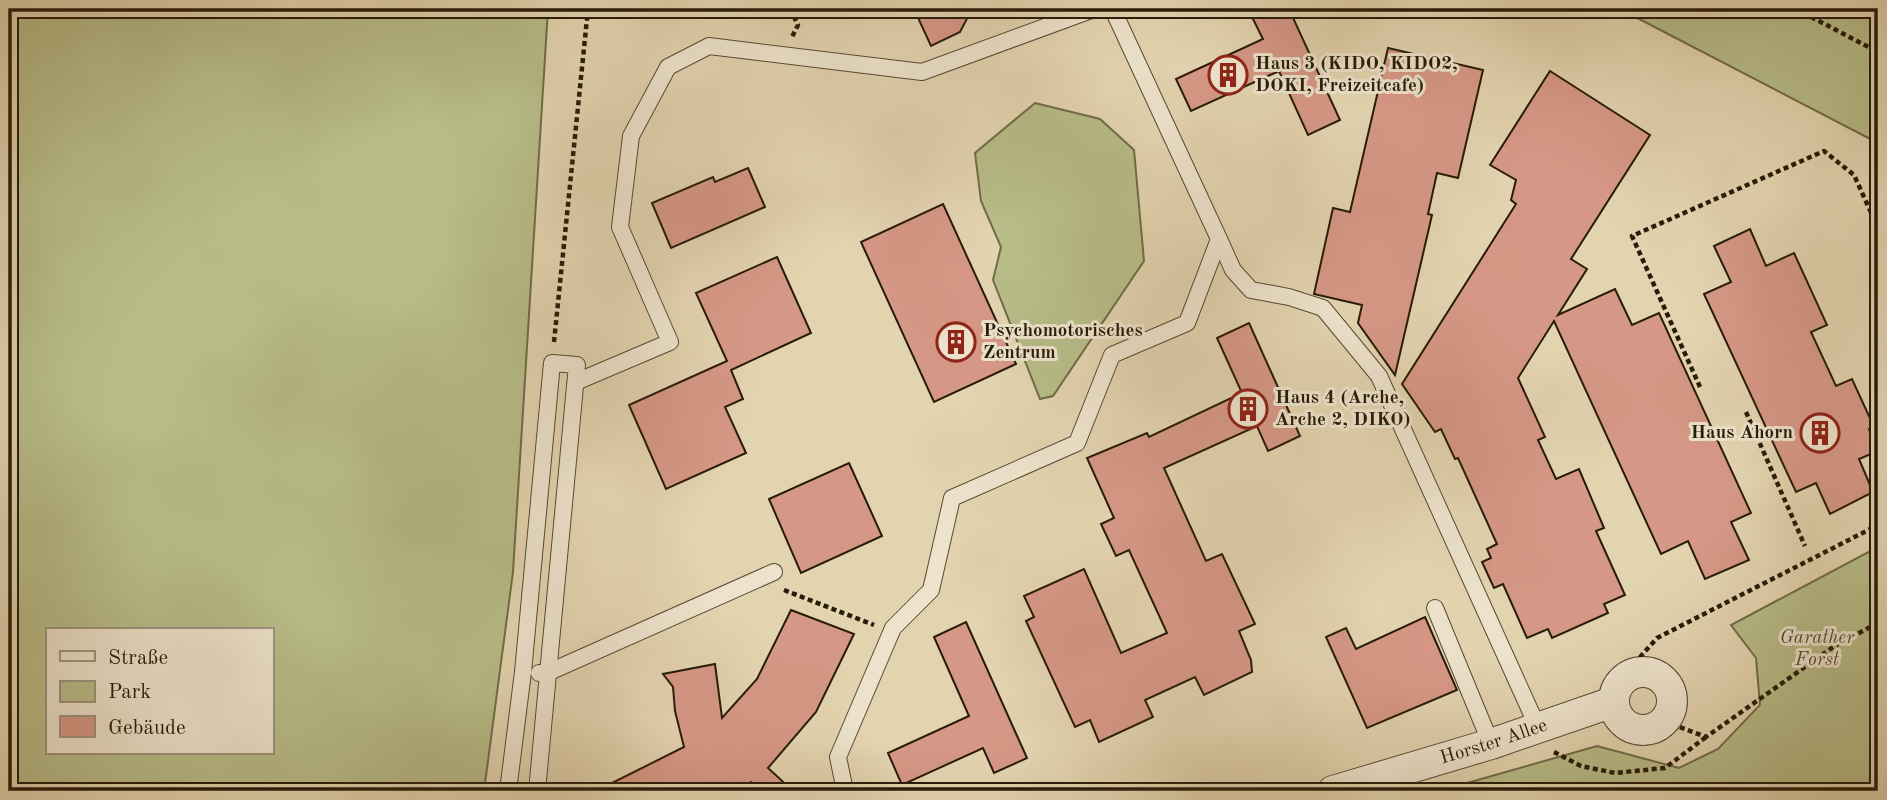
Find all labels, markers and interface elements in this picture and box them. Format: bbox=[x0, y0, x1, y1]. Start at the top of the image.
building icon: Haus 3 (KIDO, KIDO2, DOKI, Freizeitcafe) bbox=[1207, 54, 1249, 96]
place label: Haus 3 (KIDO, KIDO2, DOKI, Freizeitcafe) bbox=[1255, 55, 1458, 96]
building icon: Psychomotorisches Zentrum bbox=[935, 321, 977, 363]
place label: Psychomotorisches Zentrum bbox=[983, 322, 1143, 363]
building icon: Haus 4 (Arche, Arche 2, DIKO) bbox=[1227, 388, 1269, 430]
place label: Haus 4 (Arche, Arche 2, DIKO) bbox=[1275, 389, 1411, 430]
building icon: Haus Ahorn bbox=[1799, 412, 1841, 454]
place label: Haus Ahorn bbox=[1690, 424, 1793, 443]
legend bbox=[46, 628, 273, 754]
park label: Garather Forst bbox=[1780, 629, 1855, 670]
text: Straße bbox=[108, 648, 168, 669]
text: Park bbox=[108, 682, 151, 703]
street label: Horster Allee bbox=[1438, 716, 1550, 768]
text: Gebäude bbox=[108, 718, 186, 739]

